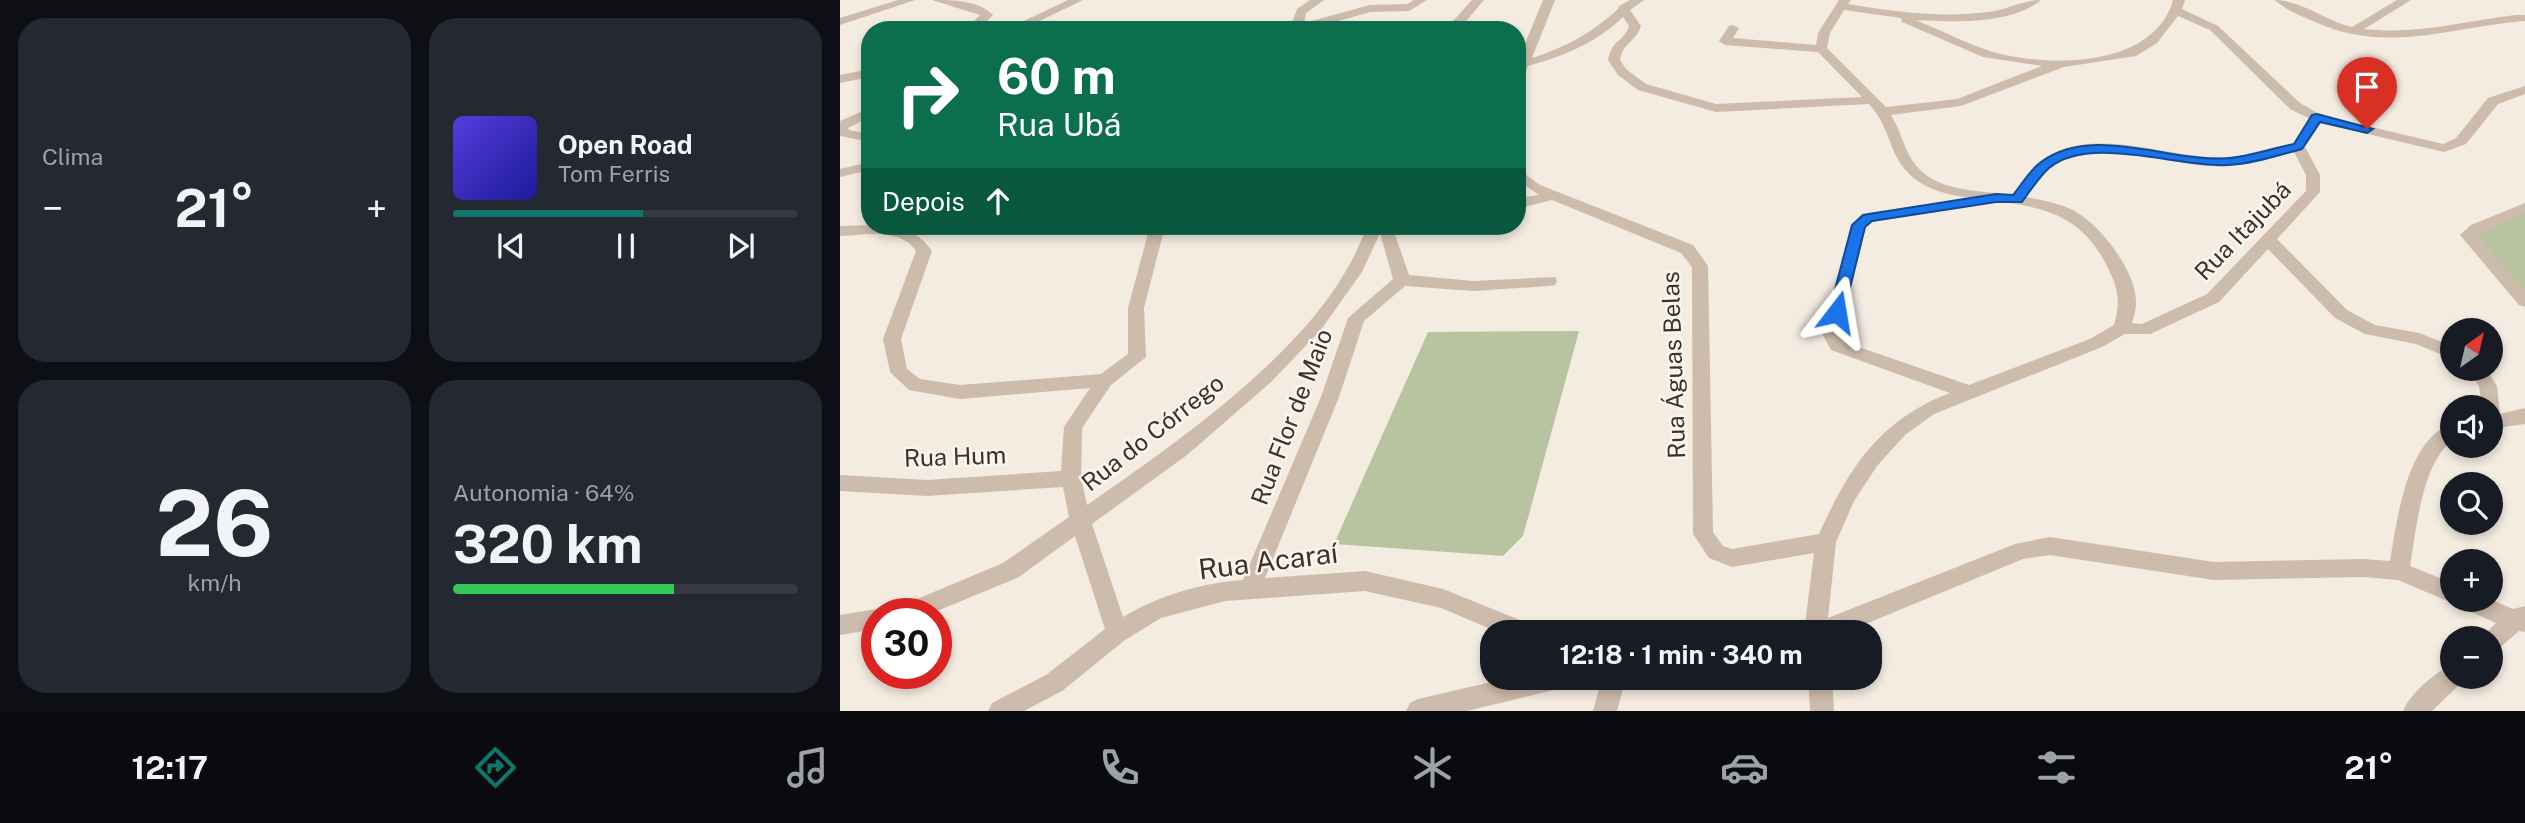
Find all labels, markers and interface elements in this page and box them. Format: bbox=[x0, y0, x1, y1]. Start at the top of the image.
text: 60 m bbox=[997, 47, 1116, 105]
icon: right bbox=[882, 49, 973, 140]
pin bbox=[2337, 57, 2397, 129]
icon: arrive bbox=[2348, 68, 2386, 106]
text: Rua Ubá bbox=[997, 106, 1121, 143]
text: Open Road bbox=[558, 129, 693, 160]
text: Clima bbox=[42, 143, 103, 170]
text: Tom Ferris bbox=[558, 160, 670, 187]
street label: Rua Itajubá bbox=[2188, 175, 2296, 285]
text: 21° bbox=[175, 178, 254, 239]
icon: ahead bbox=[979, 182, 1017, 220]
text: − bbox=[42, 186, 63, 231]
text: + bbox=[366, 186, 387, 231]
text: Depois bbox=[882, 186, 965, 217]
icon: previous bbox=[492, 227, 530, 265]
icon: pause bbox=[607, 227, 645, 265]
icon: next bbox=[722, 227, 760, 265]
street label: Rua Águas Belas bbox=[1656, 271, 1690, 459]
position arrow bbox=[1800, 275, 1874, 349]
north arrow bbox=[2440, 318, 2502, 382]
map controls bbox=[2440, 318, 2503, 689]
street label: Rua Flor de Maio bbox=[1245, 325, 1337, 508]
street label: Rua do Córrego bbox=[1076, 368, 1229, 496]
button: sound bbox=[2440, 395, 2503, 458]
street label: Rua Hum bbox=[903, 440, 1007, 472]
text: 26 bbox=[156, 470, 273, 576]
button: search bbox=[2440, 472, 2503, 535]
text: Autonomia · 64% bbox=[453, 479, 635, 506]
text: 320 km bbox=[453, 514, 643, 575]
street label: Rua Acaraí bbox=[1196, 535, 1341, 585]
button: + bbox=[2440, 549, 2503, 612]
text: km/h bbox=[187, 569, 242, 596]
speed limit sign: 30 bbox=[861, 598, 952, 689]
button: − bbox=[2440, 626, 2503, 689]
text: 12:18 · 1 min · 340 m bbox=[1560, 639, 1802, 670]
icon: directions bbox=[471, 743, 520, 792]
icon: music bbox=[783, 743, 832, 792]
icon: phone bbox=[1095, 743, 1144, 792]
icon: climate bbox=[1408, 743, 1457, 792]
icon: car bbox=[1720, 743, 1769, 792]
icon: filters bbox=[2032, 743, 2081, 792]
text: 12:17 bbox=[132, 749, 208, 786]
text: 21° bbox=[2344, 749, 2393, 786]

